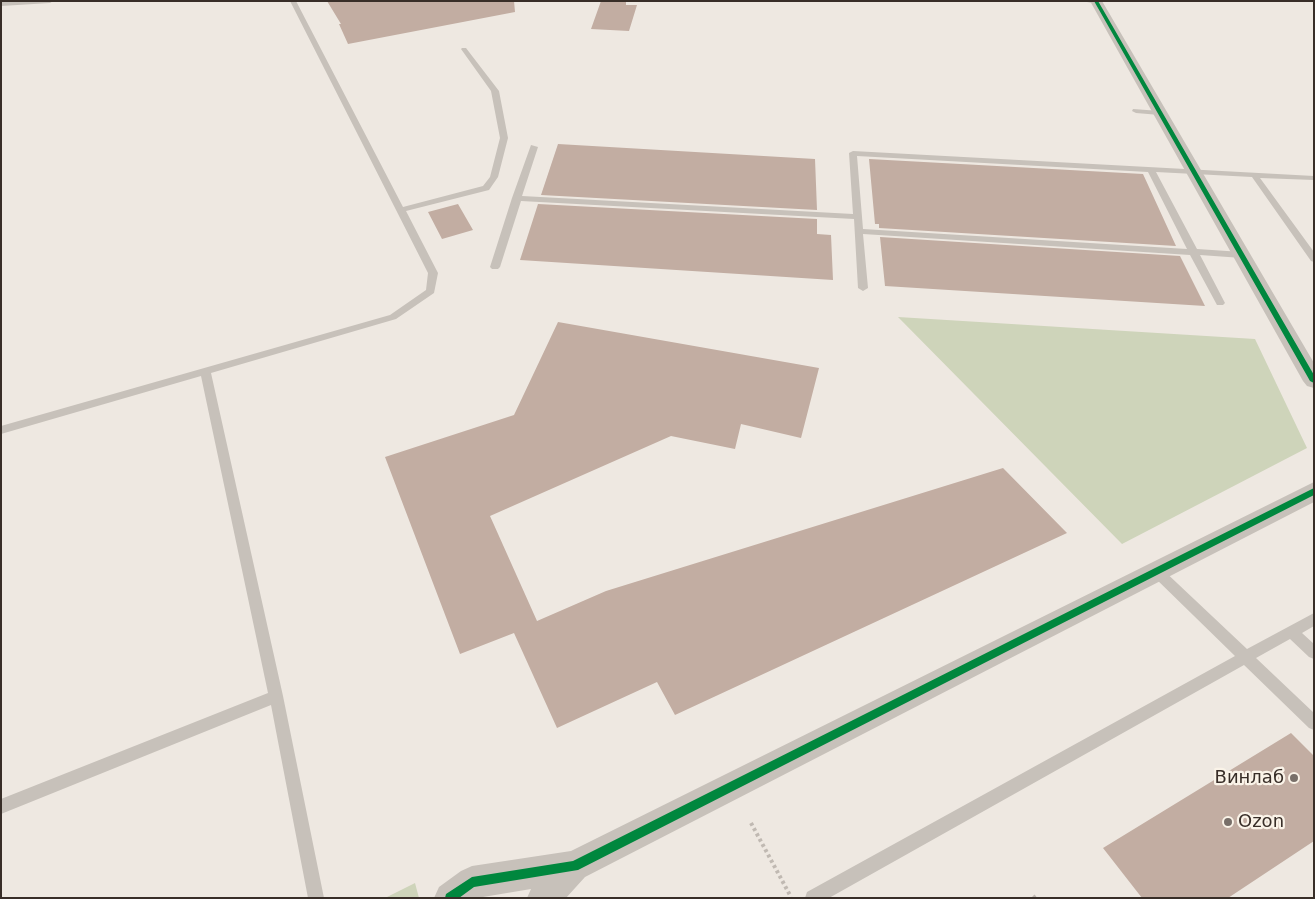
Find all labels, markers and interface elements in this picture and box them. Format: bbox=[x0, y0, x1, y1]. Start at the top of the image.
place label: Винлаб bbox=[1215, 767, 1284, 789]
marker: Винлаб bbox=[1288, 772, 1300, 784]
place label: Ozon bbox=[1238, 811, 1284, 833]
marker: Ozon bbox=[1222, 816, 1234, 828]

